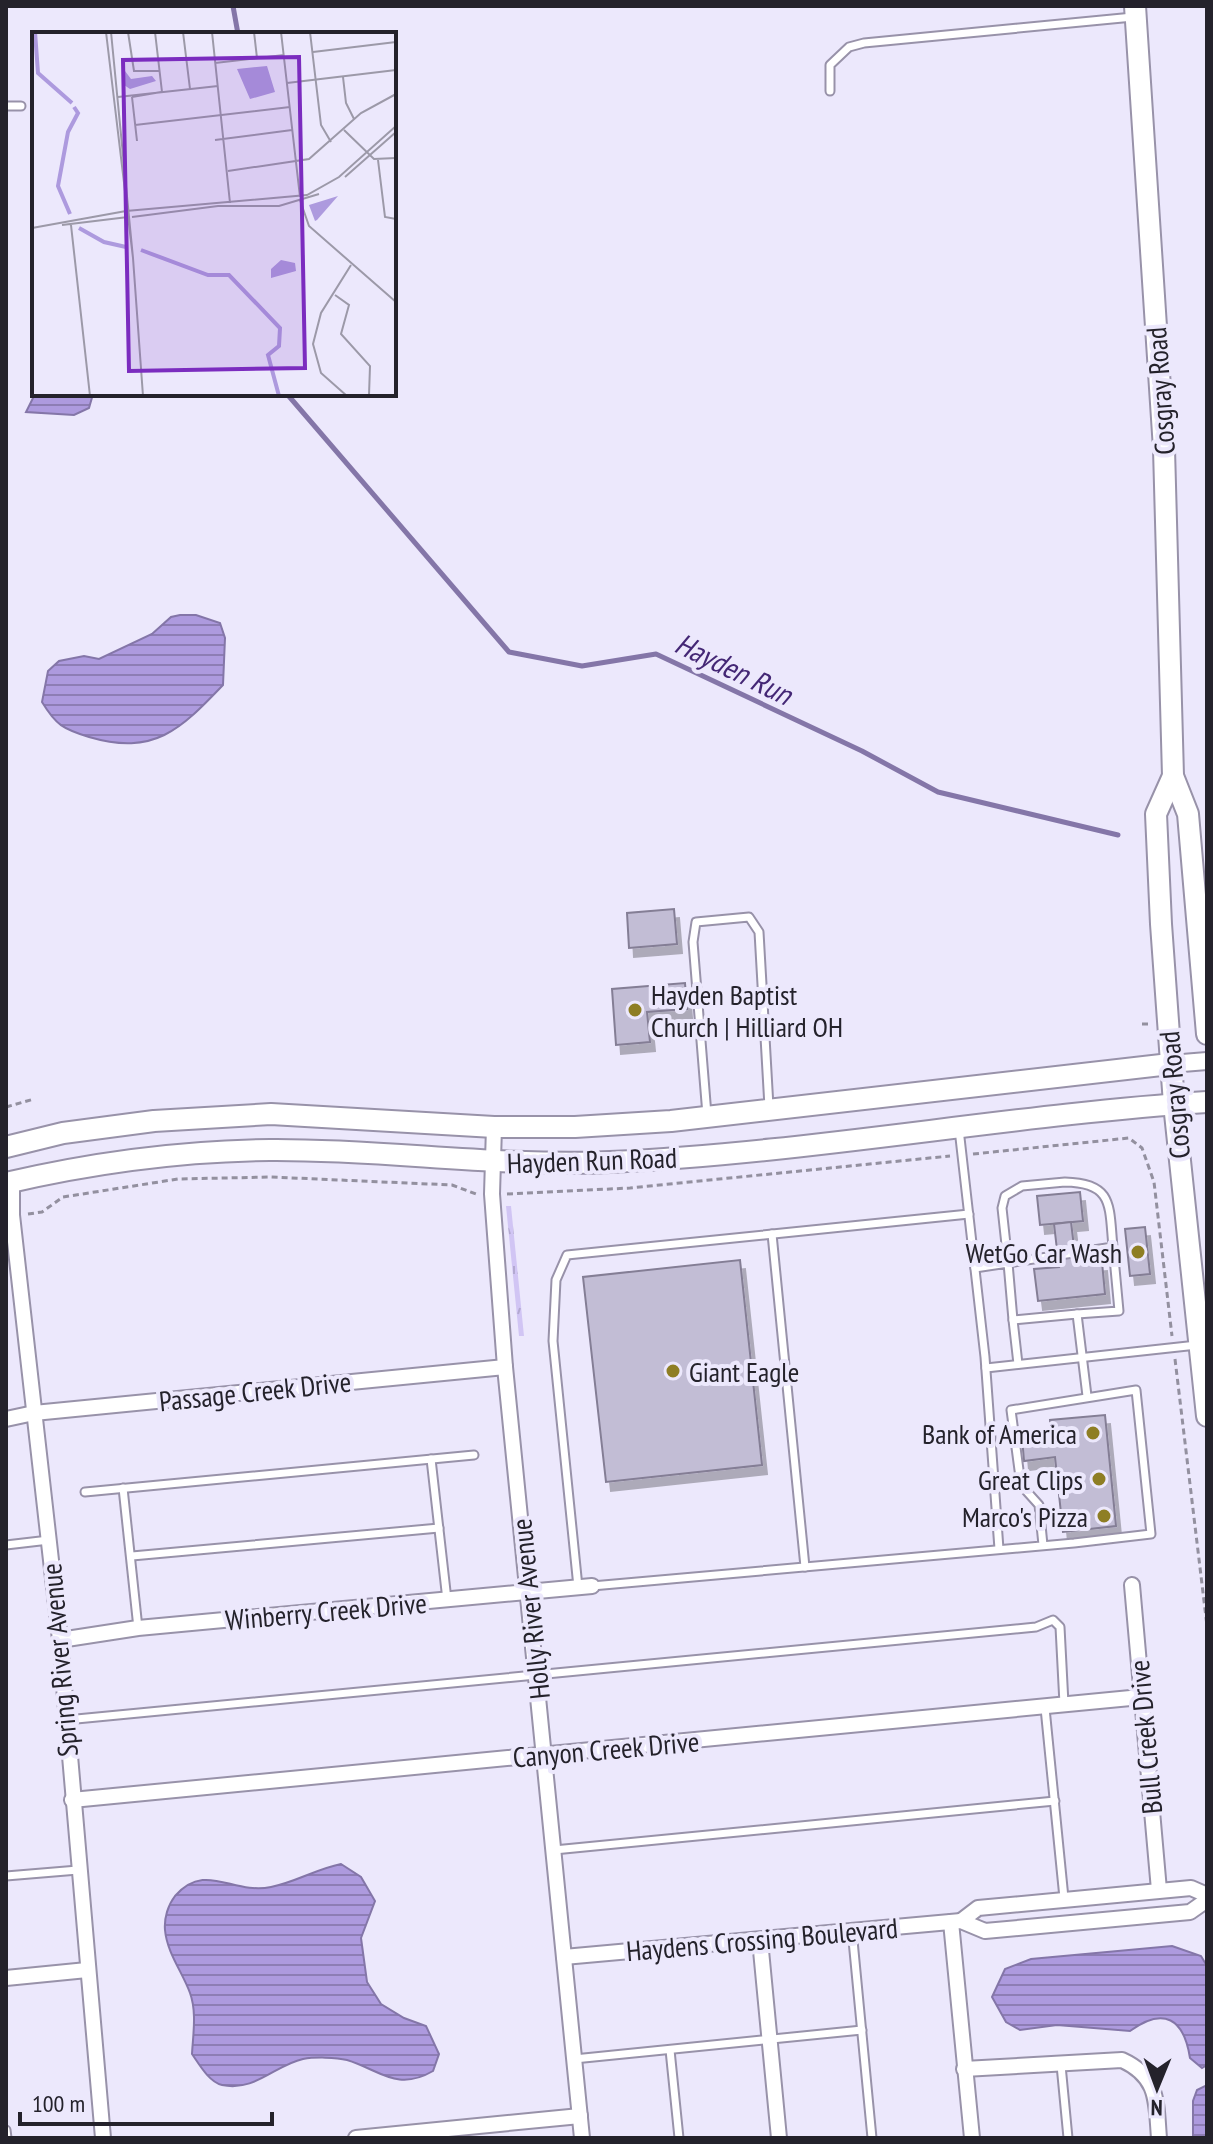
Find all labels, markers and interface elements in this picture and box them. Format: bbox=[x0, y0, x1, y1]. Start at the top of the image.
inset map bbox=[32, 32, 396, 396]
street label: Cosgray Road bbox=[1137, 326, 1183, 456]
water label: Hayden Run bbox=[669, 623, 800, 714]
place label: Hayden Baptist Church | Hilliard OH bbox=[651, 976, 843, 1045]
marker: Hayden Baptist Church | Hilliard OH bbox=[626, 1001, 644, 1019]
street label: Cosgray Road bbox=[1150, 1030, 1198, 1160]
street label: Hayden Run Road bbox=[506, 1139, 678, 1181]
place label: WetGo Car Wash bbox=[965, 1234, 1122, 1271]
marker: WetGo Car Wash bbox=[1129, 1243, 1147, 1261]
place label: Giant Eagle bbox=[689, 1353, 799, 1390]
marker: Giant Eagle bbox=[664, 1362, 682, 1380]
street label: Passage Creek Drive bbox=[157, 1363, 353, 1419]
place label: Bank of America bbox=[922, 1415, 1077, 1452]
marker: Bank of America bbox=[1084, 1424, 1102, 1442]
place label: Great Clips bbox=[978, 1461, 1083, 1498]
marker: Great Clips bbox=[1090, 1470, 1108, 1488]
place label: Marco's Pizza bbox=[962, 1498, 1088, 1535]
marker: Marco's Pizza bbox=[1095, 1507, 1113, 1525]
street label: Holly River Avenue bbox=[502, 1517, 558, 1701]
street label: Spring River Avenue bbox=[32, 1562, 86, 1758]
street label: Winberry Creek Drive bbox=[224, 1584, 428, 1638]
street label: Bull Creek Drive bbox=[1120, 1658, 1170, 1816]
street label: Canyon Creek Drive bbox=[511, 1722, 701, 1776]
street label: Haydens Crossing Boulevard bbox=[625, 1909, 899, 1969]
north arrow bbox=[1117, 2048, 1197, 2128]
scale bar bbox=[20, 2076, 272, 2126]
text: 100 m bbox=[32, 2088, 85, 2119]
text: N bbox=[1150, 2094, 1163, 2122]

